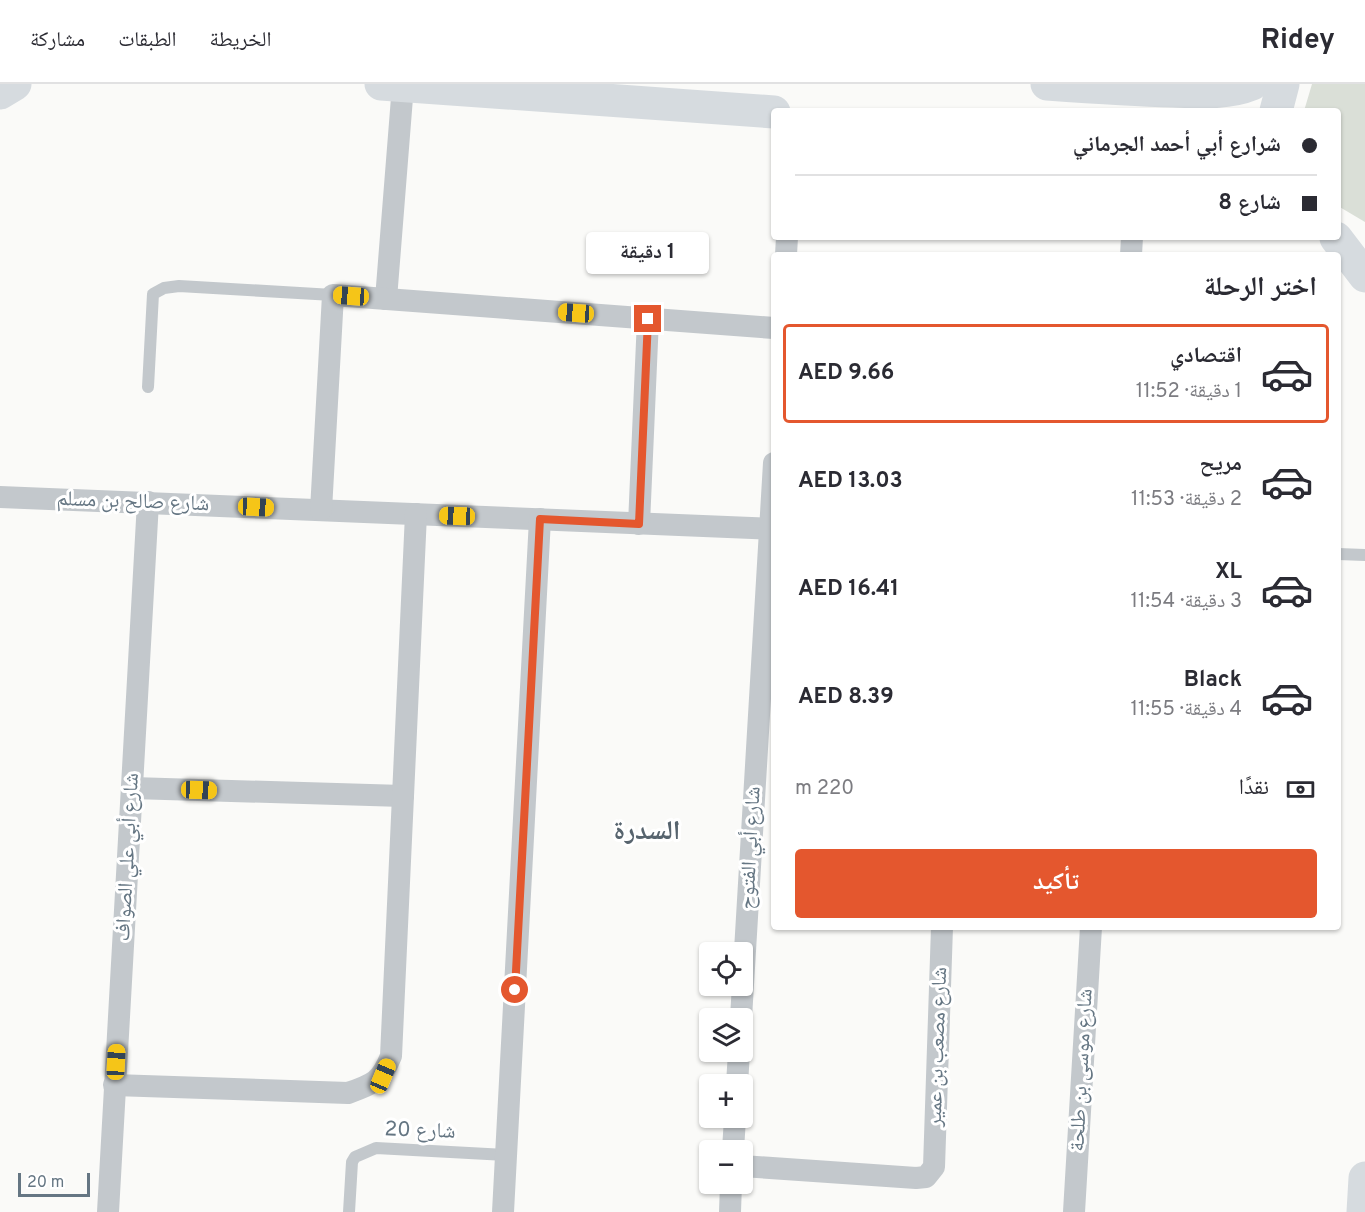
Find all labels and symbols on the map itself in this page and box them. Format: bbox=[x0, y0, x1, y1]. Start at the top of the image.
callout: 1 دقيقة bbox=[586, 232, 710, 274]
car bbox=[332, 286, 370, 306]
car bbox=[557, 303, 595, 323]
route end bbox=[634, 305, 661, 332]
street label: شارع صالح بن مسلم bbox=[56, 486, 210, 518]
car bbox=[238, 497, 274, 517]
car bbox=[439, 506, 475, 526]
street label: شارع أبي علي الصواف bbox=[109, 772, 147, 942]
car bbox=[181, 780, 217, 800]
street label: شارع أبي الفتوح bbox=[734, 786, 769, 910]
district label: السدرة bbox=[613, 815, 681, 849]
street label: شارع مصعب بن عمير bbox=[922, 967, 954, 1128]
route start bbox=[501, 976, 528, 1003]
street label: شارع موسى بن طلحة bbox=[1064, 988, 1100, 1152]
car bbox=[106, 1044, 126, 1080]
car bbox=[368, 1056, 398, 1096]
street label: شارع 20 bbox=[384, 1116, 456, 1146]
scale bar bbox=[18, 1170, 90, 1198]

